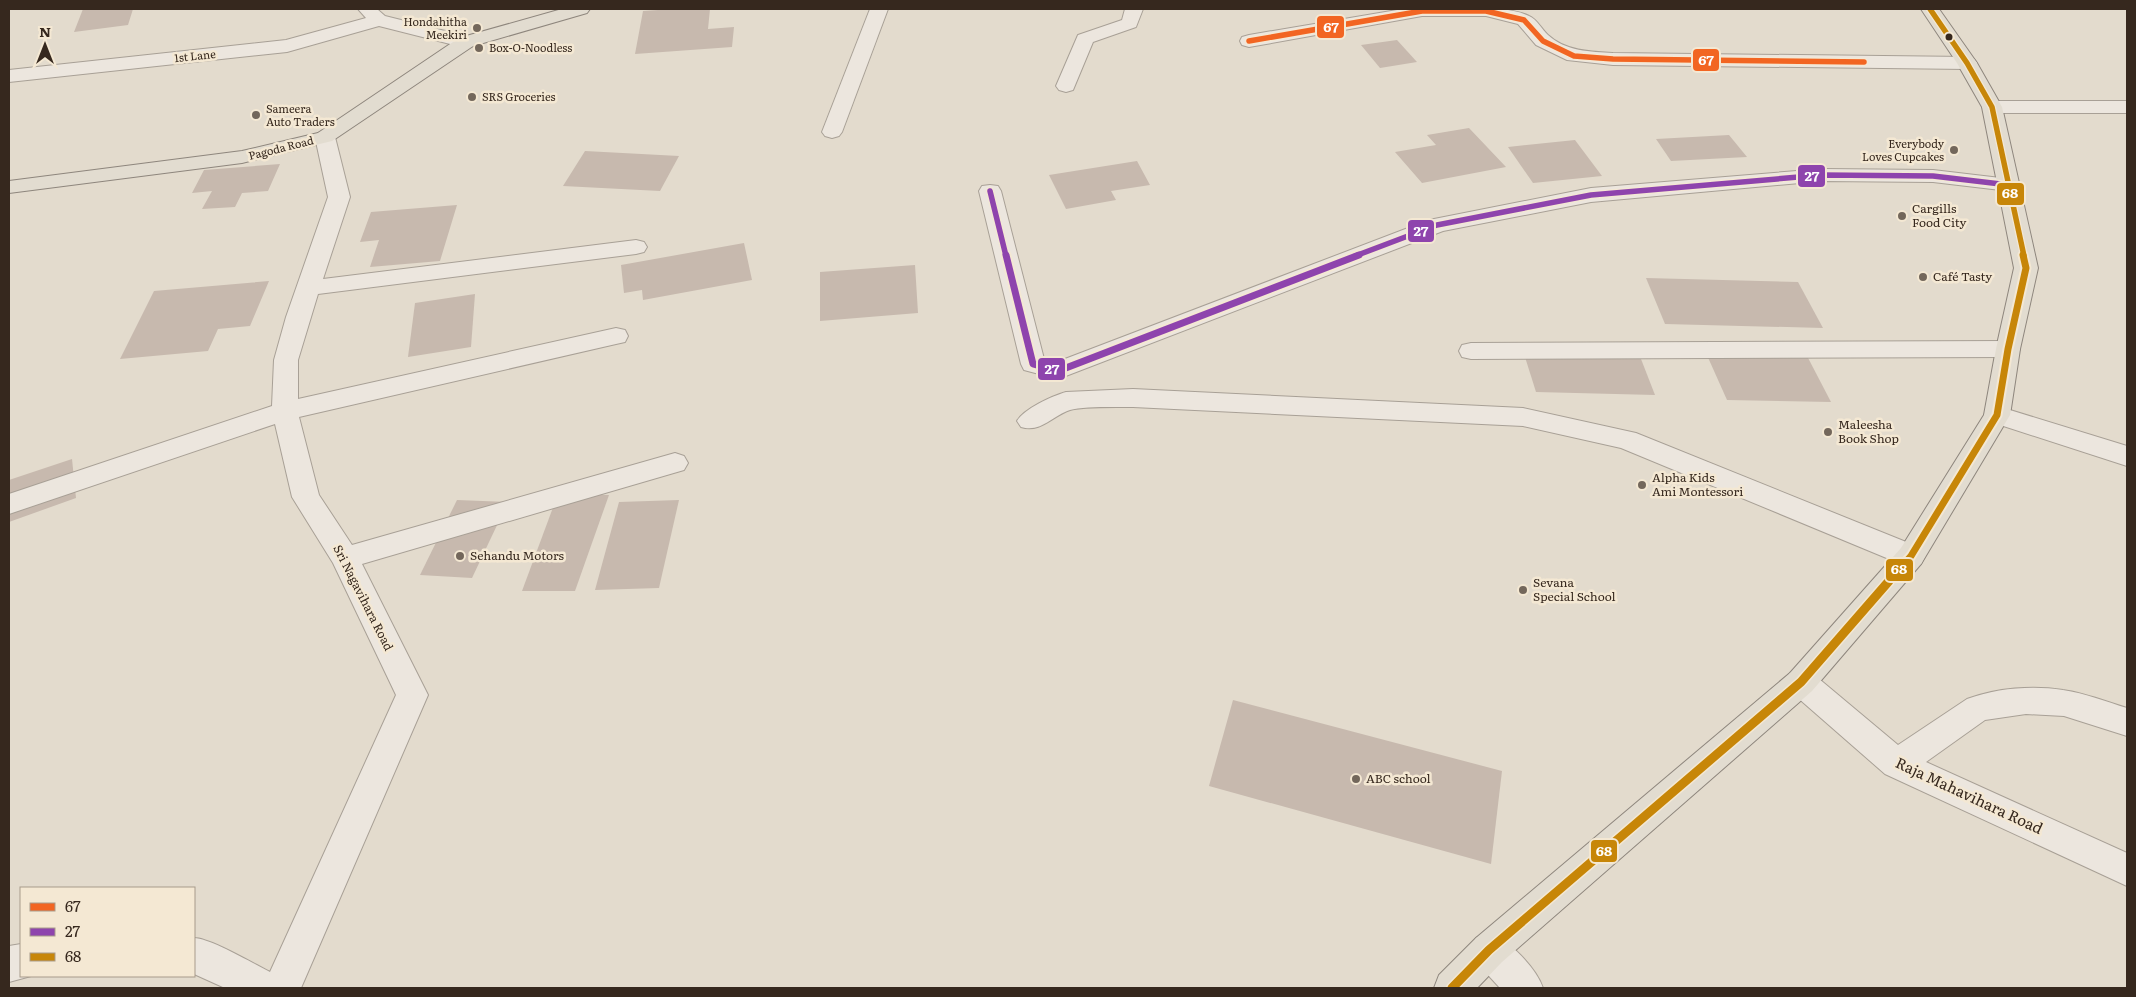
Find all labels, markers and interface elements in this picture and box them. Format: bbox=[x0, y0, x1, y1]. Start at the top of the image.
place label: Hondahitha Meekiri bbox=[403, 13, 467, 42]
line badge: 67 bbox=[1316, 15, 1345, 39]
text: 67 bbox=[1323, 16, 1339, 36]
north arrow bbox=[20, 20, 70, 70]
text: N bbox=[39, 21, 51, 41]
marker: Hondahitha Meekiri bbox=[471, 22, 483, 34]
unlabelled marker bbox=[1944, 32, 1954, 42]
place label: Box-O-Noodless bbox=[489, 39, 572, 55]
marker: Box-O-Noodless bbox=[473, 42, 485, 54]
street label: 1st Lane bbox=[173, 45, 217, 65]
line badge: 67 bbox=[1692, 48, 1720, 72]
text: 67 bbox=[1698, 49, 1714, 69]
place label: SRS Groceries bbox=[482, 88, 555, 104]
marker: SRS Groceries bbox=[466, 91, 478, 103]
place label: Sameera Auto Traders bbox=[266, 100, 335, 129]
marker: Sameera Auto Traders bbox=[250, 109, 262, 121]
street label: Pagoda Road bbox=[247, 131, 315, 163]
place label: Everybody Loves Cupcakes bbox=[1862, 135, 1945, 164]
marker: Everybody Loves Cupcakes bbox=[1948, 144, 1960, 156]
line badge: 27 bbox=[1797, 164, 1826, 188]
text: 27 bbox=[1805, 165, 1820, 185]
line badge: 68 bbox=[1996, 182, 2025, 206]
text: 68 bbox=[2002, 182, 2018, 202]
place label: Cargills Food City bbox=[1912, 199, 1967, 231]
marker: Cargills Food City bbox=[1896, 210, 1908, 222]
line badge: 27 bbox=[1407, 219, 1435, 243]
text: 27 bbox=[1414, 220, 1429, 240]
place label: Café Tasty bbox=[1933, 267, 1992, 285]
marker: Café Tasty bbox=[1917, 271, 1929, 283]
line badge: 27 bbox=[1037, 357, 1066, 381]
text: 27 bbox=[1045, 358, 1060, 378]
place label: Maleesha Book Shop bbox=[1838, 415, 1899, 447]
marker: Maleesha Book Shop bbox=[1822, 426, 1834, 438]
place label: Alpha Kids Ami Montessori bbox=[1652, 468, 1743, 500]
marker: Alpha Kids Ami Montessori bbox=[1636, 479, 1648, 491]
street label: Sri Nagavihara Road bbox=[329, 541, 399, 654]
place label: Sehandu Motors bbox=[470, 546, 565, 564]
marker: Sehandu Motors bbox=[454, 550, 466, 562]
line badge: 68 bbox=[1885, 558, 1914, 582]
text: 68 bbox=[1891, 558, 1907, 578]
place label: Sevana Special School bbox=[1533, 573, 1616, 605]
marker: Sevana Special School bbox=[1517, 584, 1529, 596]
street label: Raja Mahavihara Road bbox=[1892, 750, 2047, 839]
place label: ABC school bbox=[1366, 769, 1431, 787]
marker: ABC school bbox=[1350, 773, 1362, 785]
line badge: 68 bbox=[1590, 839, 1618, 863]
text: 68 bbox=[1596, 840, 1612, 860]
legend bbox=[20, 887, 195, 977]
text: 67 bbox=[65, 894, 81, 917]
text: 27 bbox=[65, 919, 80, 942]
text: 68 bbox=[65, 944, 81, 967]

